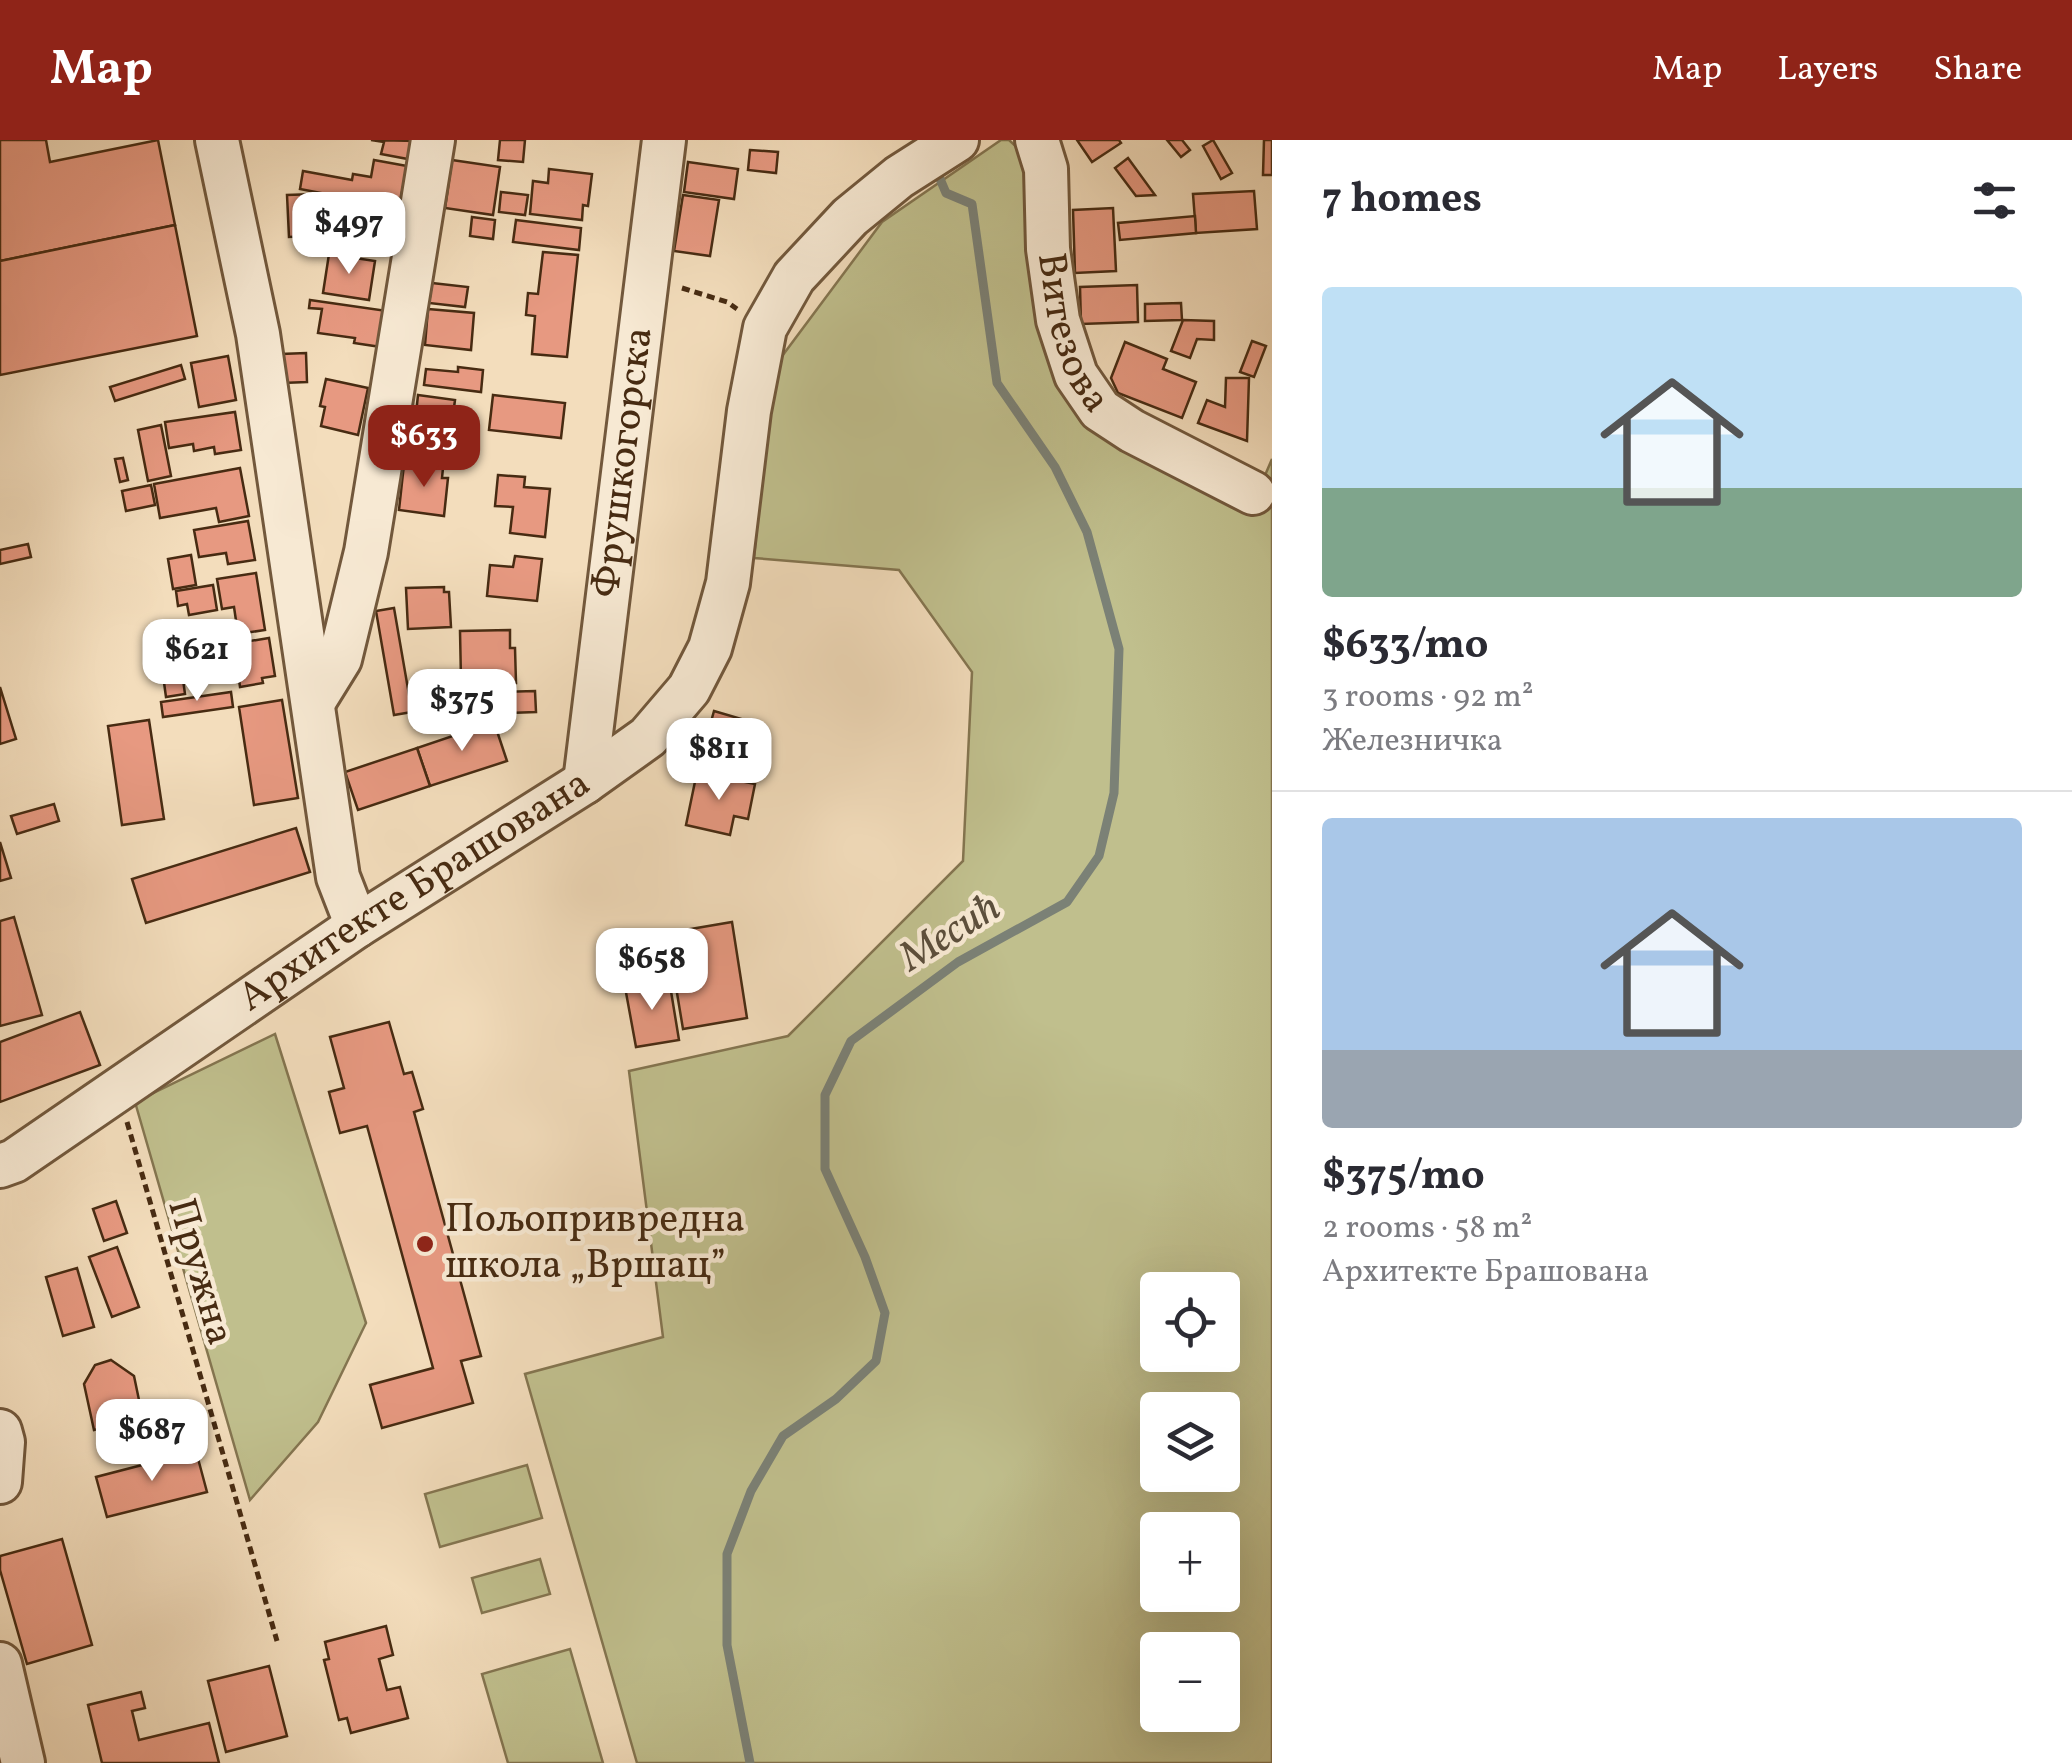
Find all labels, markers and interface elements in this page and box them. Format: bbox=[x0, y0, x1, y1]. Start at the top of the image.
text: Map bbox=[50, 37, 153, 104]
text: Map bbox=[1652, 46, 1722, 94]
text: Layers bbox=[1777, 46, 1878, 94]
text: Share bbox=[1933, 46, 2022, 94]
text: 7 homes bbox=[1322, 171, 1482, 230]
icon: filters bbox=[1967, 173, 2022, 228]
pin: $497 bbox=[290, 192, 408, 277]
text: $497 bbox=[314, 202, 384, 246]
street label: Витезова bbox=[1021, 249, 1123, 425]
street label: Фрушкогорска bbox=[580, 324, 669, 601]
icon: home bbox=[1582, 352, 1762, 532]
pin: $633 bbox=[365, 405, 483, 490]
text: $633 bbox=[390, 415, 458, 459]
text: $633/mo bbox=[1322, 617, 1489, 676]
pin: $621 bbox=[138, 619, 256, 704]
text: $621 bbox=[165, 629, 229, 673]
pin: $375 bbox=[403, 669, 521, 754]
text: 3 rooms · 92 m² bbox=[1322, 676, 1534, 720]
text: $375 bbox=[430, 679, 494, 723]
pin: $811 bbox=[660, 718, 778, 803]
text: Железничка bbox=[1322, 720, 1503, 764]
text: $811 bbox=[688, 728, 750, 772]
street label: Архитекте Брашована bbox=[228, 757, 602, 1027]
water label: Месић bbox=[887, 880, 1013, 989]
icon: home bbox=[1582, 883, 1762, 1063]
pin: $658 bbox=[593, 928, 711, 1013]
text: $658 bbox=[618, 938, 686, 982]
text: $375/mo bbox=[1322, 1148, 1485, 1207]
street label: Пружна bbox=[151, 1192, 247, 1352]
place label: Пољопривредна школа „Вршац” bbox=[445, 1193, 745, 1295]
text: 2 rooms · 58 m² bbox=[1322, 1207, 1532, 1251]
marker: Пољопривредна школа „Вршац” bbox=[414, 1233, 436, 1255]
text: Архитекте Брашована bbox=[1322, 1251, 1649, 1295]
map controls bbox=[1140, 1272, 1240, 1732]
button: locate bbox=[1140, 1272, 1240, 1372]
button: layers bbox=[1140, 1392, 1240, 1492]
pin: $687 bbox=[93, 1399, 211, 1484]
text: $687 bbox=[118, 1409, 186, 1453]
button: + bbox=[1140, 1512, 1240, 1612]
button: − bbox=[1140, 1632, 1240, 1732]

